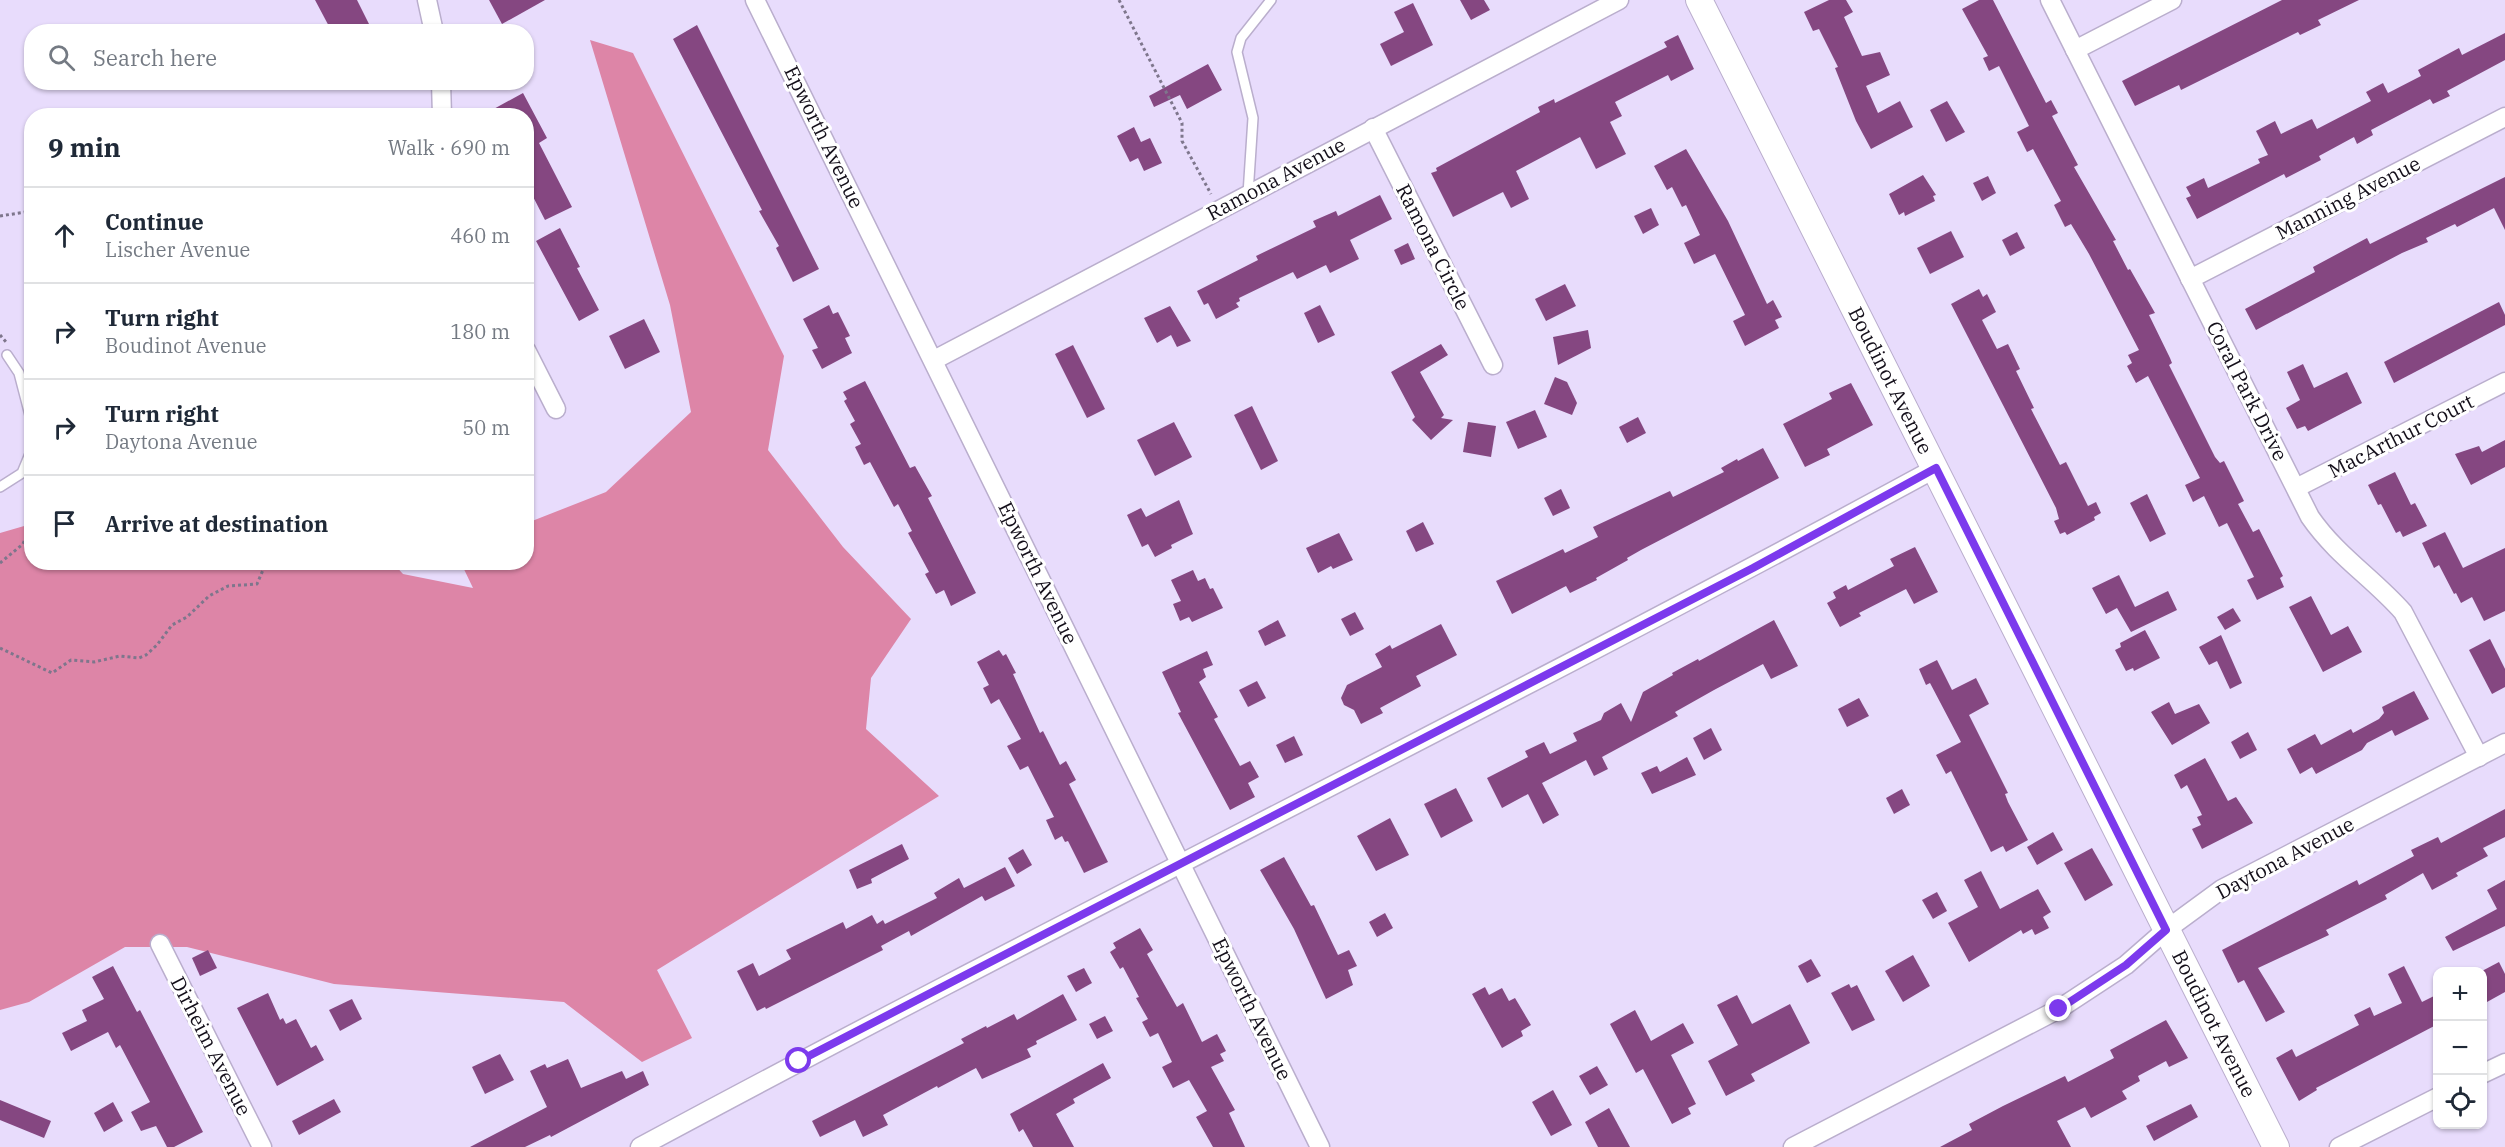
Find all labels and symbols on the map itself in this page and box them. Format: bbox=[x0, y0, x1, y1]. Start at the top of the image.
street label: Epworth Avenue bbox=[778, 61, 871, 212]
street label: Ramona Avenue bbox=[1202, 131, 1350, 226]
street label: Manning Avenue bbox=[2271, 149, 2425, 246]
street label: Ramona Circle bbox=[1390, 179, 1477, 314]
street label: Boudinot Avenue bbox=[1842, 302, 1939, 459]
street label: Coral Park Drive bbox=[2201, 316, 2294, 465]
street label: MacArthur Court bbox=[2324, 387, 2478, 484]
street label: Epworth Avenue bbox=[992, 497, 1085, 648]
street label: Daytona Avenue bbox=[2211, 810, 2358, 905]
street label: Epworth Avenue bbox=[1206, 933, 1299, 1084]
street label: Boudinot Avenue bbox=[2166, 945, 2263, 1102]
street label: Dirheim Avenue bbox=[165, 972, 258, 1120]
route end bbox=[2045, 995, 2071, 1021]
route start bbox=[785, 1047, 811, 1073]

